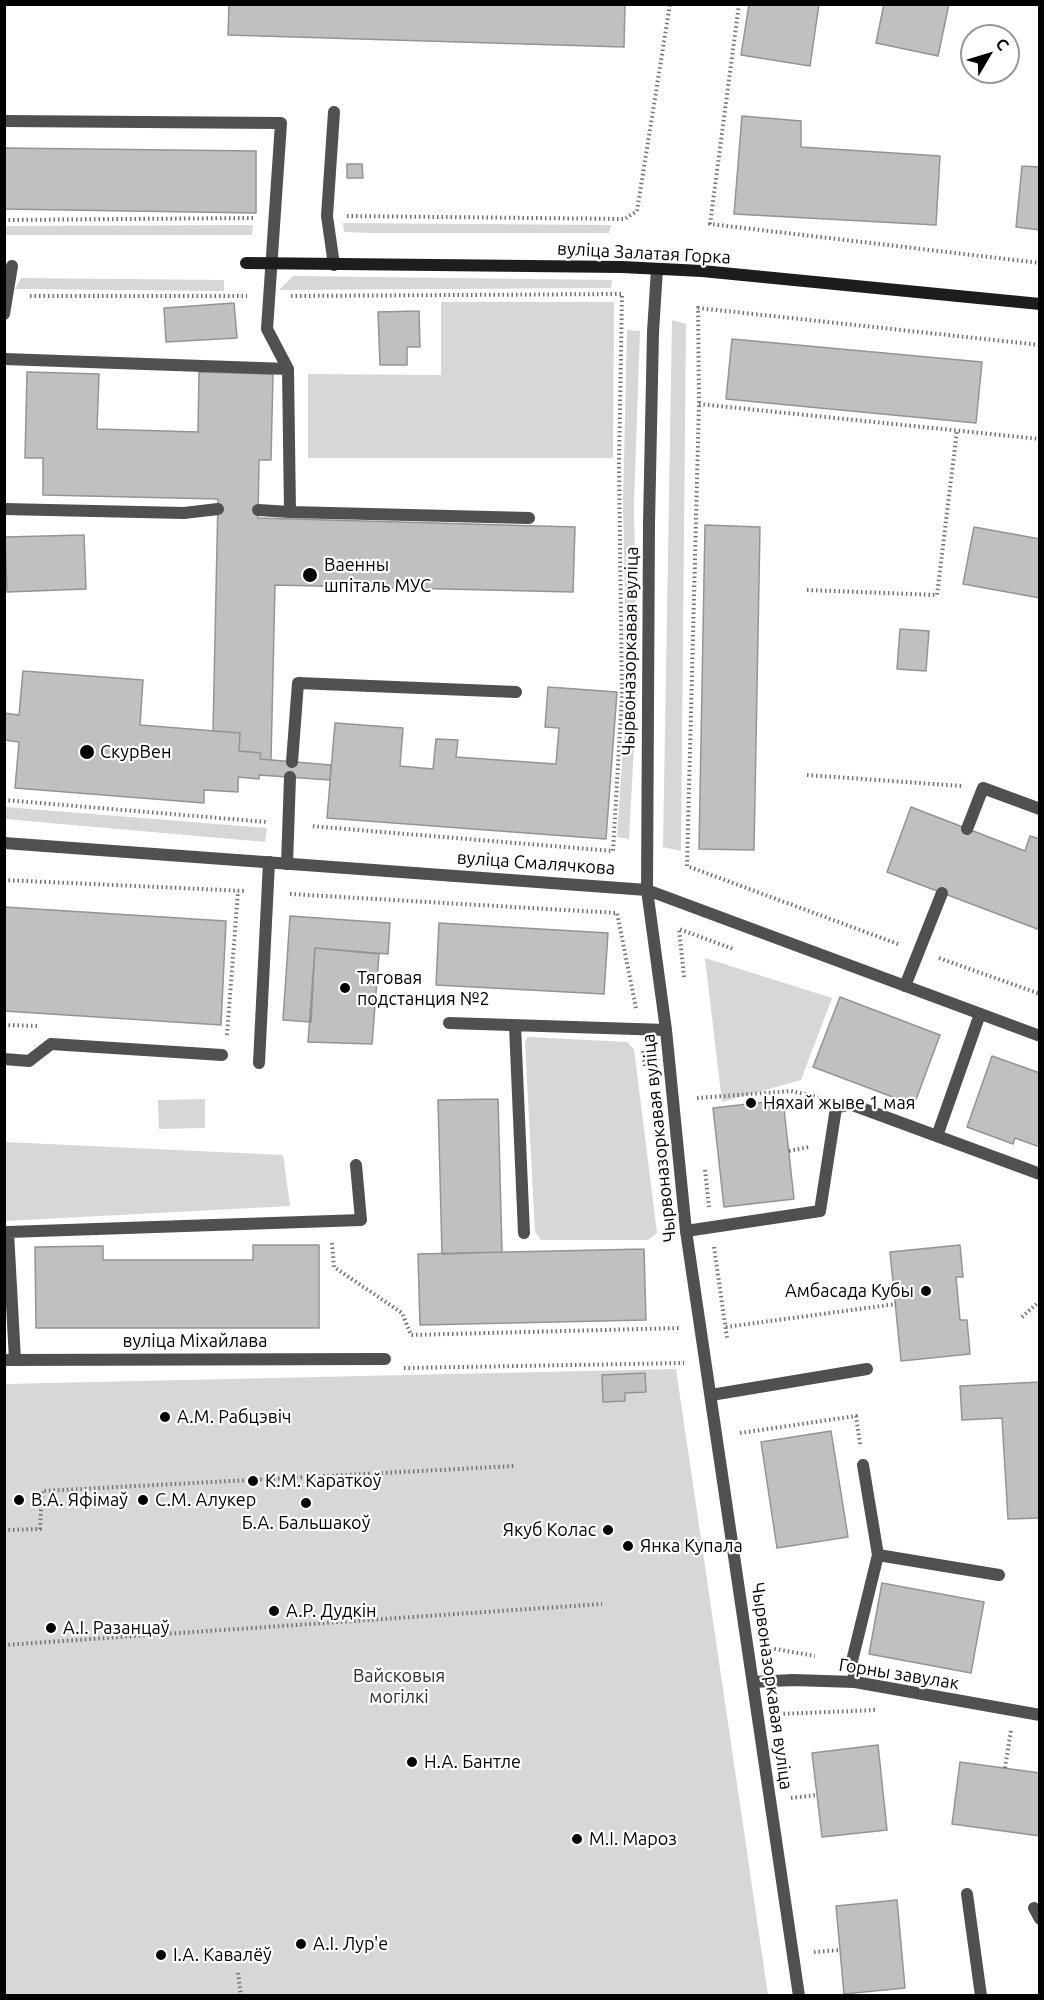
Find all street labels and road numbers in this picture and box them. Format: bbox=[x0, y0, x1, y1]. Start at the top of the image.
street label: вуліца Залатая Горка bbox=[557, 238, 731, 268]
street label: Чырвоназоркавая вуліца bbox=[617, 546, 643, 756]
street label: вуліца Смалячкова bbox=[456, 847, 616, 879]
street label: Чырвоназоркавая вуліца bbox=[637, 1033, 681, 1243]
street label: вуліца Міхайлава bbox=[122, 1330, 268, 1352]
street label: Чырвоназоркавая вуліца bbox=[747, 1581, 797, 1791]
street label: Горны завулак bbox=[837, 1654, 961, 1694]

